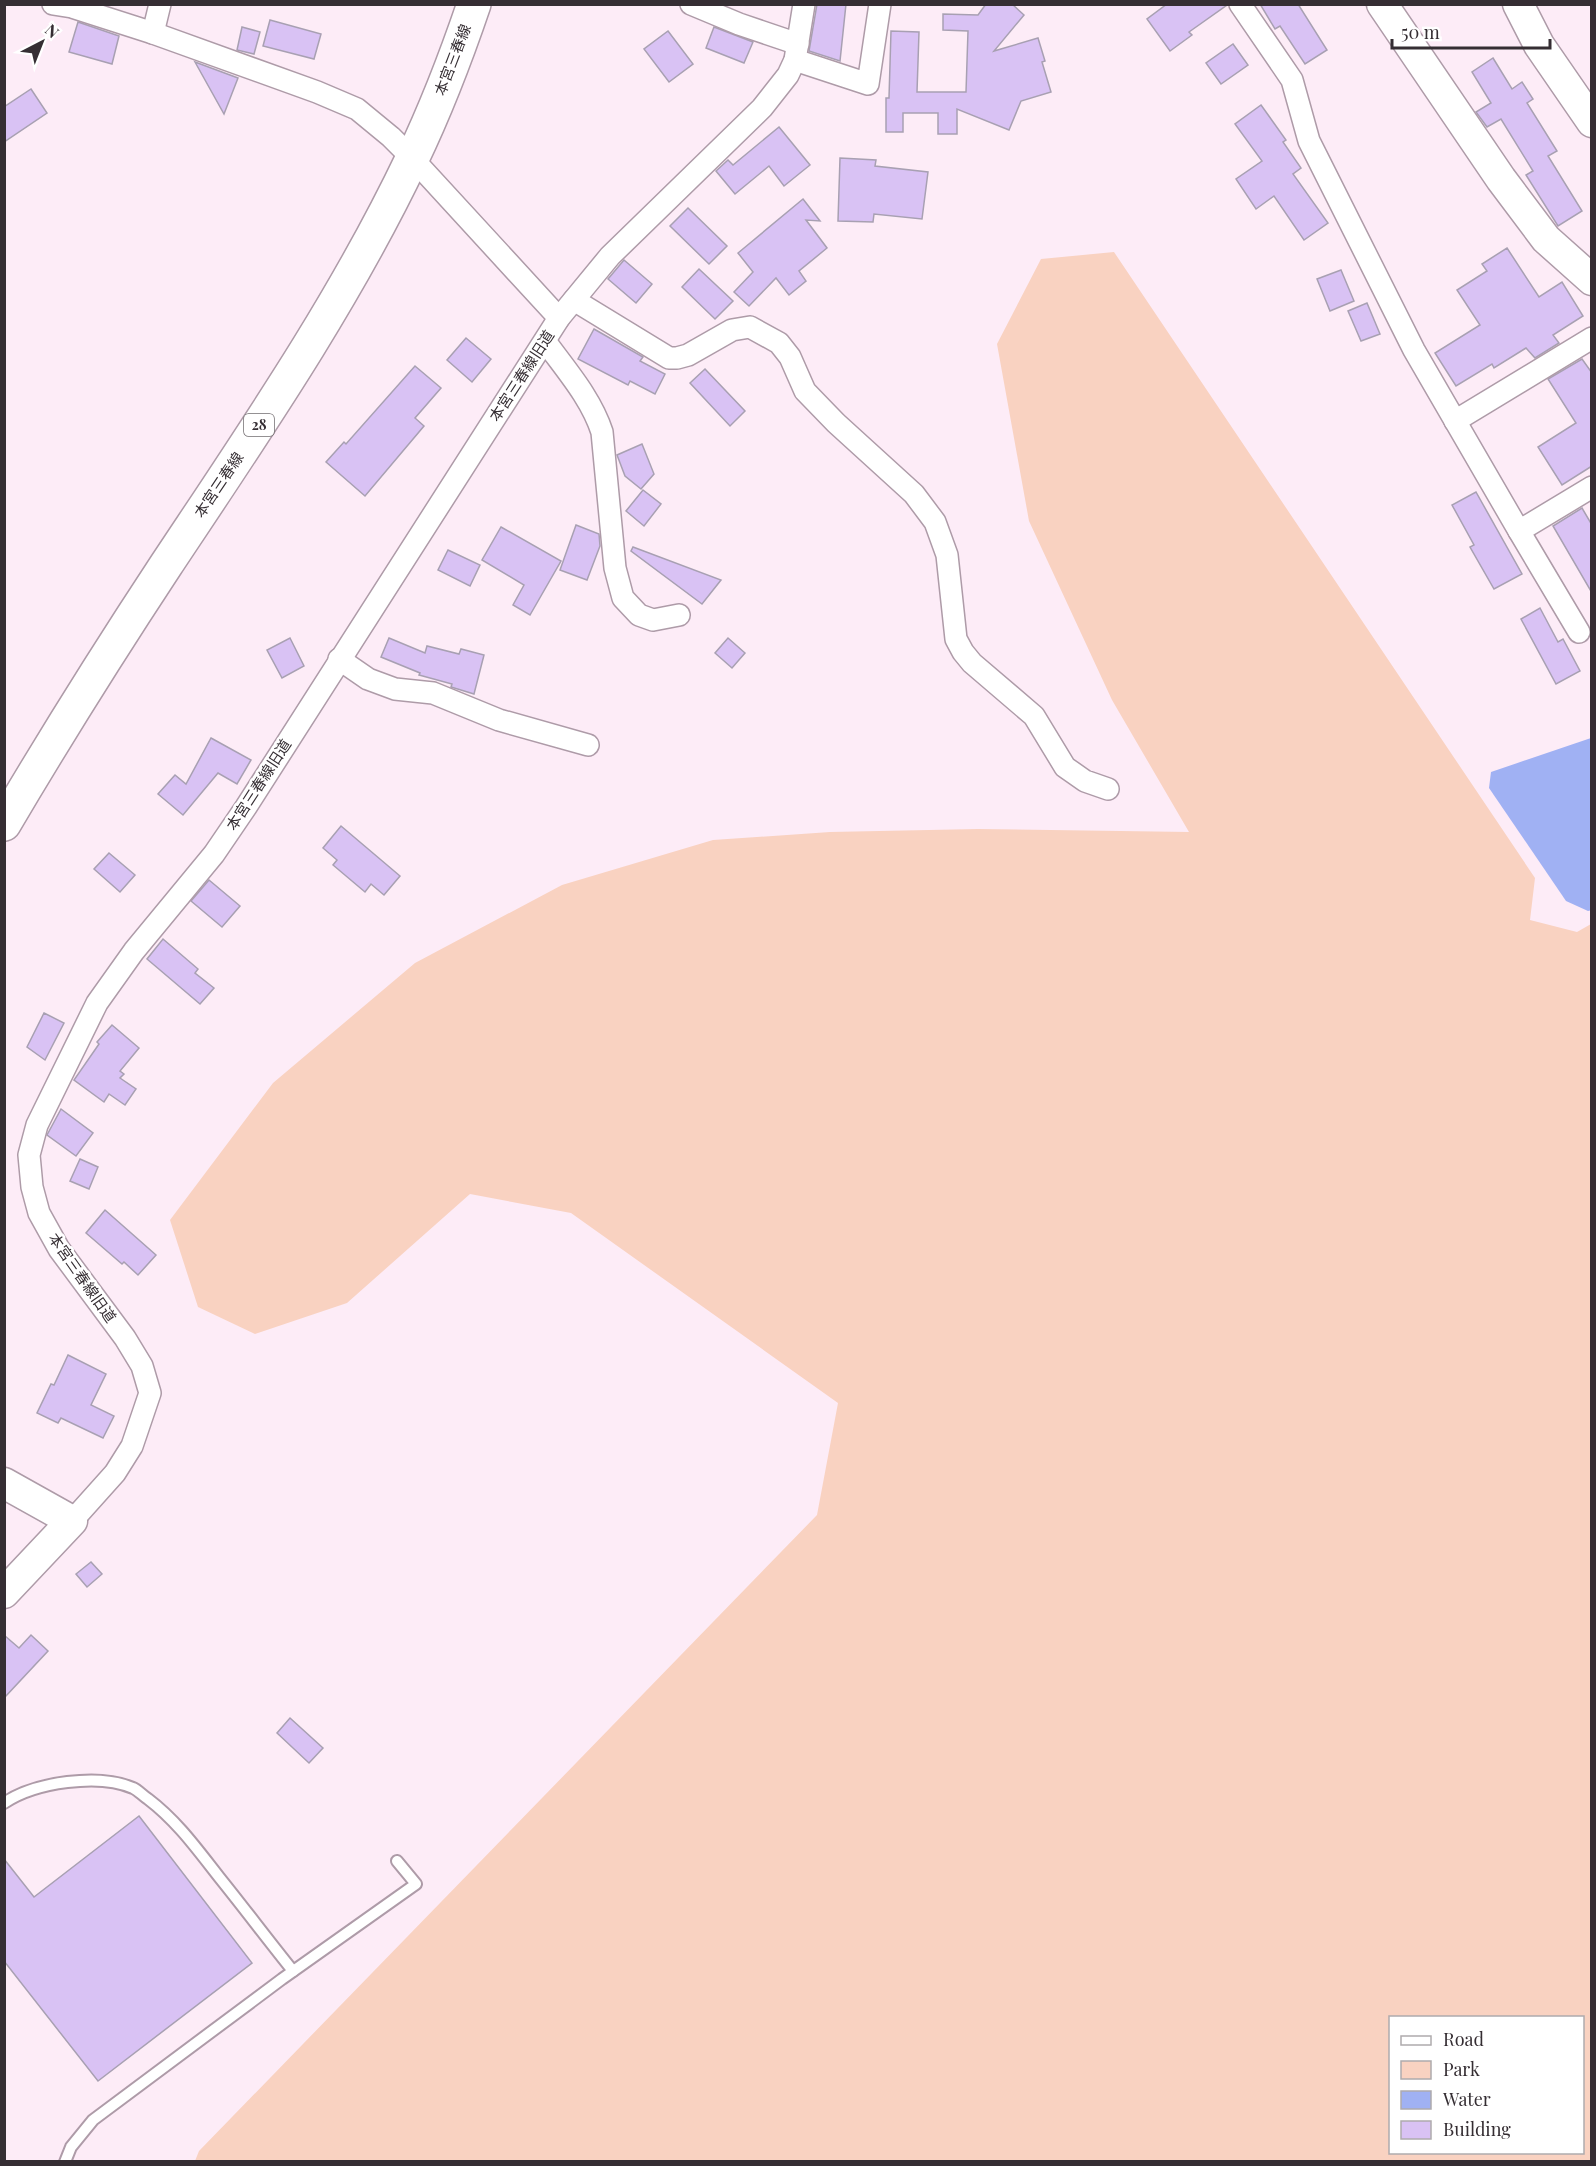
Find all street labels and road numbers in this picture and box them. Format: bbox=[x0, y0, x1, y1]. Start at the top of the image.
street label: 本宮三春線 bbox=[429, 21, 475, 98]
street label: 本宮三春線旧道 bbox=[484, 326, 558, 425]
road number: 28 bbox=[244, 414, 274, 436]
street label: 本宮三春線 bbox=[189, 448, 247, 521]
street label: 本宮三春線旧道 bbox=[221, 735, 295, 834]
street label: 本宮三春線旧道 bbox=[45, 1229, 121, 1326]

